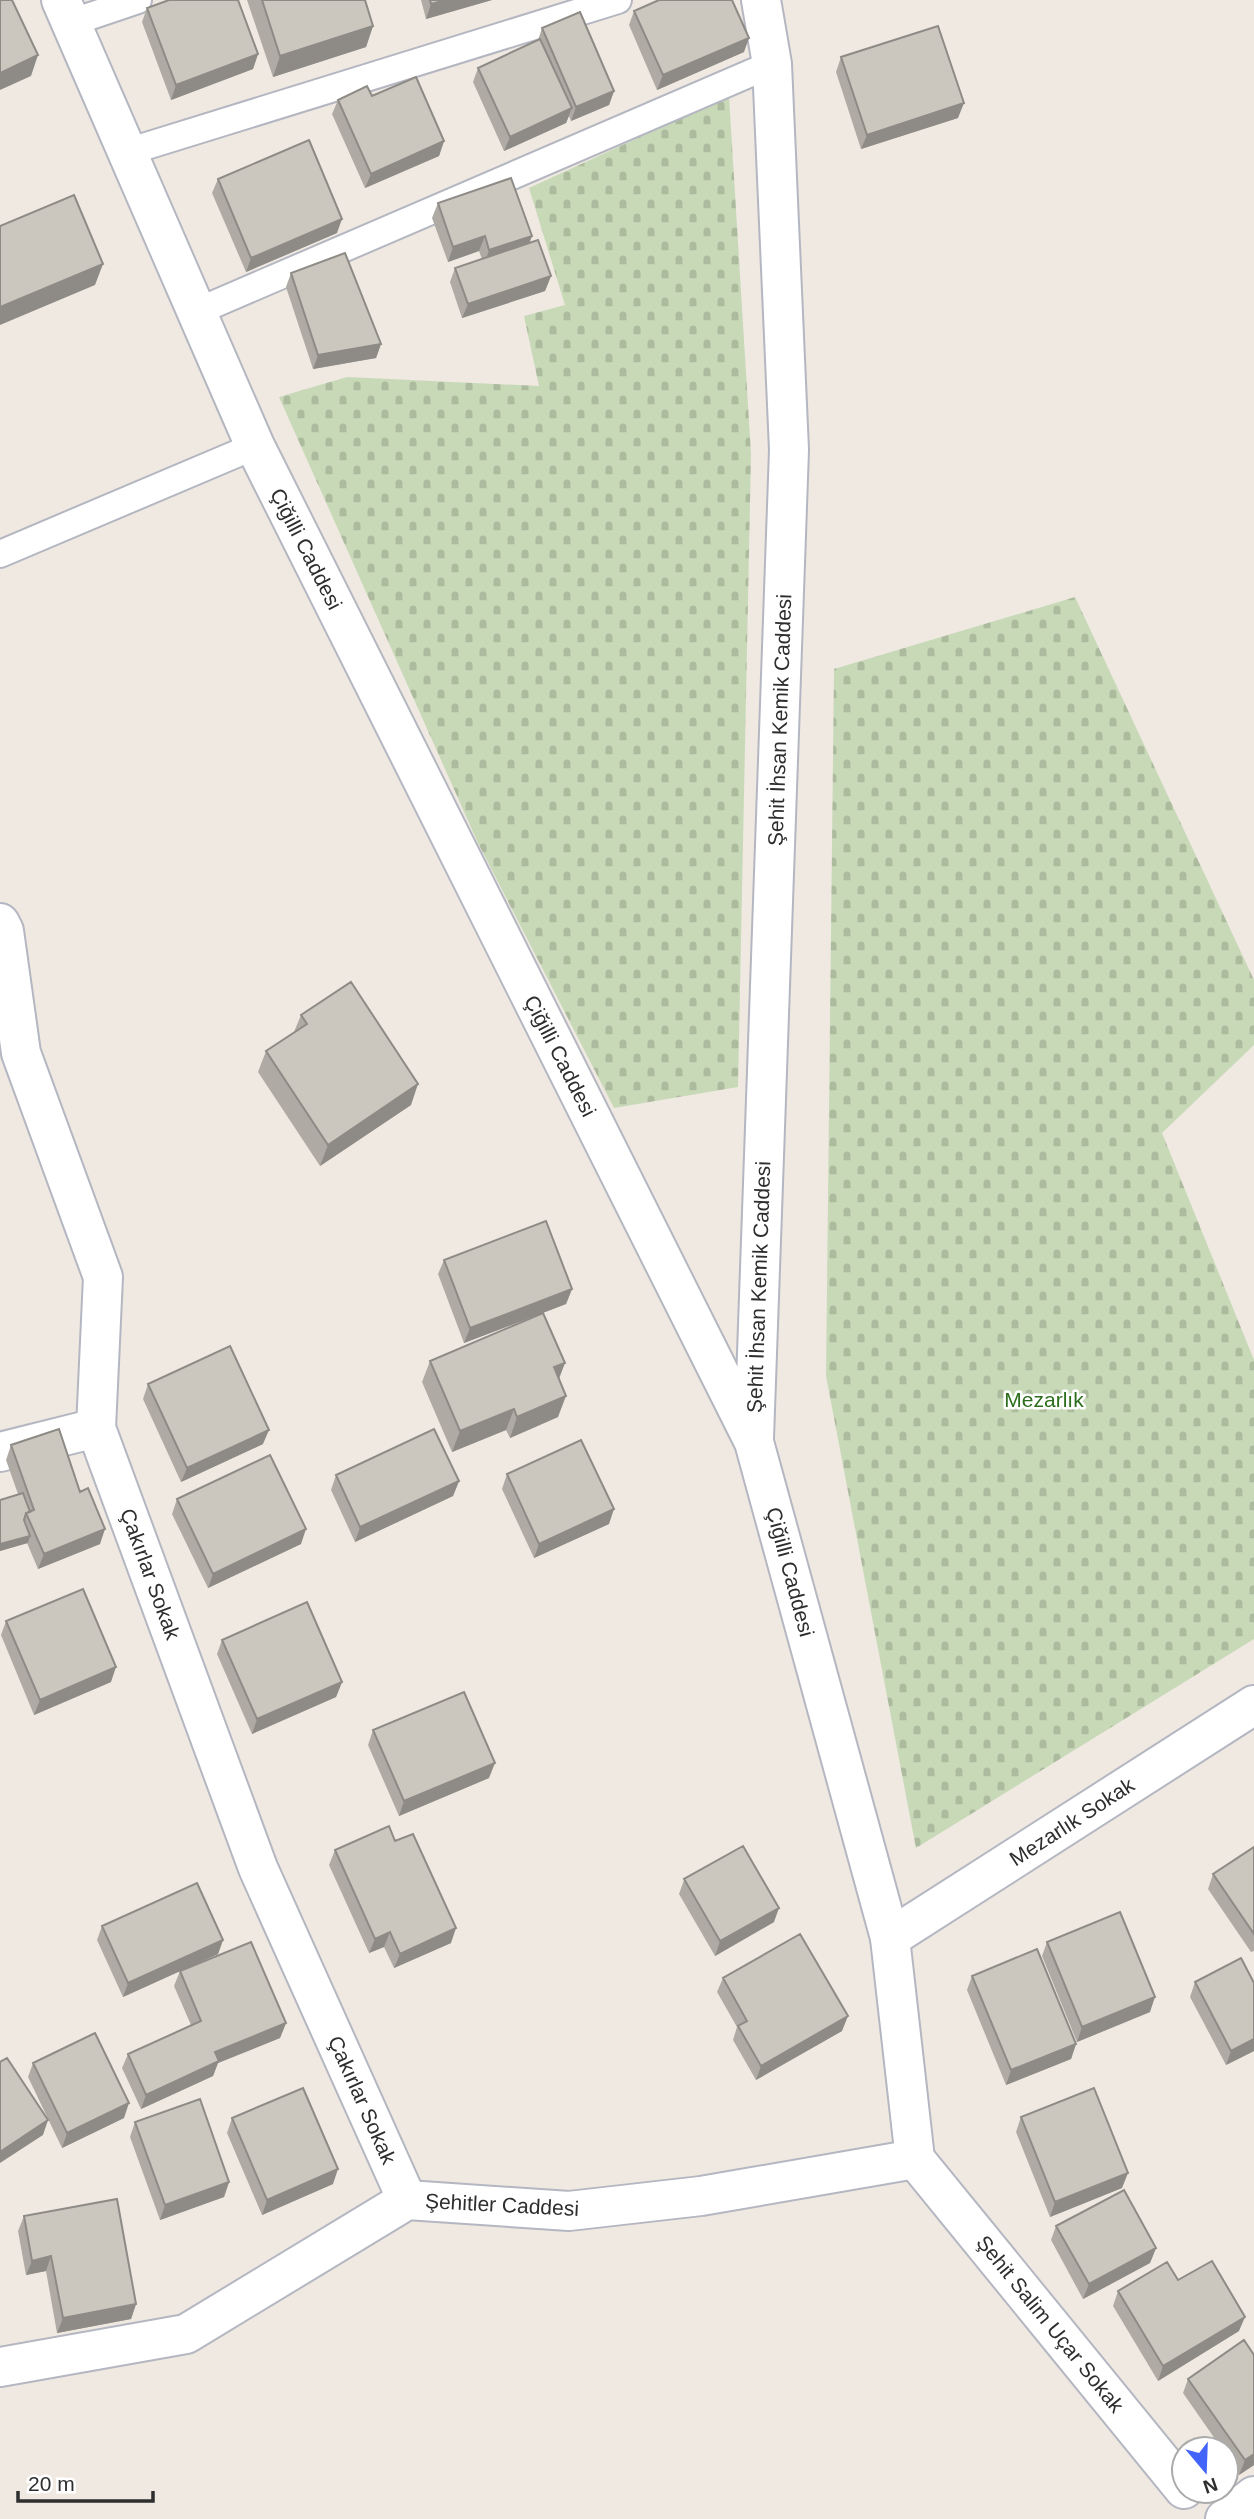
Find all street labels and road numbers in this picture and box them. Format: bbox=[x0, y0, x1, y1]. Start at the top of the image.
street label: Çiğilli Caddesi bbox=[266, 484, 347, 613]
street label: Şehit İhsan Kemik Caddesi bbox=[764, 594, 795, 846]
street label: Çiğilli Caddesi bbox=[520, 991, 601, 1120]
street label: Şehit İhsan Kemik Caddesi bbox=[743, 1161, 774, 1413]
street label: Çakırlar Sokak bbox=[116, 1505, 185, 1643]
street label: Çiğilli Caddesi bbox=[762, 1505, 819, 1639]
street label: Mezarlık Sokak bbox=[1005, 1773, 1139, 1870]
street label: Çakırlar Sokak bbox=[324, 2032, 401, 2168]
street label: Şehitler Caddesi bbox=[424, 2189, 580, 2220]
street label: Şehit Salim Uçar Sokak bbox=[972, 2231, 1129, 2417]

